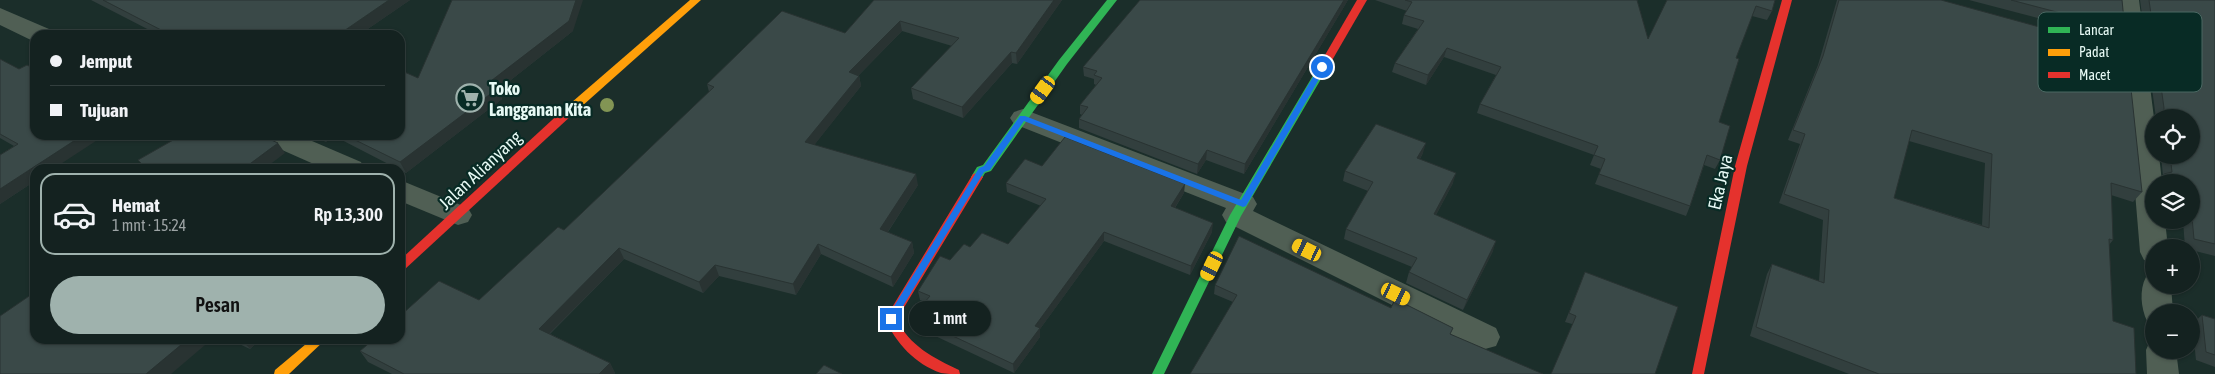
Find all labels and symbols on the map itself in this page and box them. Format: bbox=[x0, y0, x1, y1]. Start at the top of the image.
legend bbox=[2038, 12, 2202, 92]
text: Lancar bbox=[2079, 22, 2114, 38]
text: Padat bbox=[2079, 44, 2109, 60]
route start bbox=[1311, 56, 1333, 78]
text: Macet bbox=[2079, 67, 2110, 83]
car bbox=[1028, 73, 1057, 107]
place label: Toko Langganan Kita bbox=[489, 78, 591, 120]
supermarket icon: Toko Langganan Kita bbox=[455, 83, 485, 113]
street label: Jalan Alianyang bbox=[434, 126, 526, 214]
street label: Eka Jaya bbox=[1703, 152, 1737, 212]
car bbox=[1290, 237, 1323, 263]
car bbox=[1198, 249, 1225, 283]
car bbox=[1379, 281, 1412, 307]
callout: 1 mnt bbox=[908, 302, 991, 336]
route end bbox=[880, 308, 902, 330]

